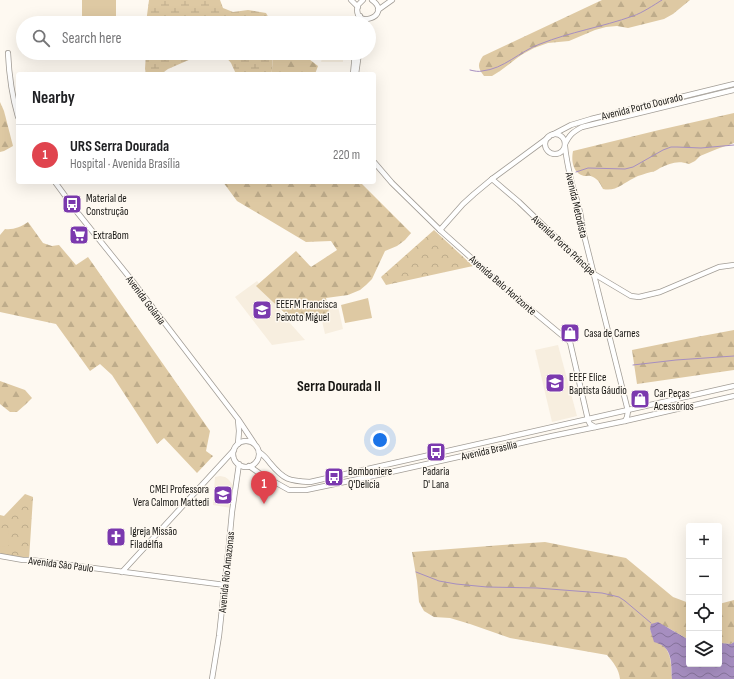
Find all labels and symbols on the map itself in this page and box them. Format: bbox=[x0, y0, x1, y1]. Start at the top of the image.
street label: Avenida Porto Dourado bbox=[599, 90, 685, 123]
street label: Avenida Metodista bbox=[562, 170, 590, 239]
place label: Material de Construção bbox=[86, 192, 129, 218]
bus stop icon: Material de Construção bbox=[61, 193, 83, 215]
street label: Avenida Porto Príncipe bbox=[528, 212, 598, 278]
supermarket icon: ExtraBom bbox=[68, 224, 90, 246]
place label: ExtraBom bbox=[93, 229, 129, 242]
street label: Avenida Belo Horizonte bbox=[466, 252, 539, 318]
street label: Avenida Goiânia bbox=[122, 272, 168, 327]
place label: EEEFM Francisca Peixoto Miguel bbox=[276, 298, 337, 324]
school or university icon: EEEFM Francisca Peixoto Miguel bbox=[251, 299, 273, 321]
shop icon: Casa de Carnes bbox=[559, 322, 581, 344]
place label: Casa de Carnes bbox=[584, 327, 640, 340]
place label: EEEF Elice Baptista Gáudio bbox=[569, 371, 627, 397]
school or university icon: EEEF Elice Baptista Gáudio bbox=[544, 372, 566, 394]
district label: Serra Dourada II bbox=[297, 377, 381, 396]
place label: Car Peças Acessórios bbox=[653, 387, 694, 413]
shop icon: Car Peças Acessórios bbox=[629, 388, 651, 410]
your location bbox=[370, 430, 390, 450]
street label: Avenida Brasília bbox=[459, 438, 518, 463]
bus stop icon: Padaria D' Lana bbox=[425, 441, 447, 463]
place label: Bomboniere Q'Delícia bbox=[348, 465, 392, 491]
place label: Padaria D' Lana bbox=[423, 465, 450, 491]
bus stop icon: Bomboniere Q'Delícia bbox=[323, 466, 345, 488]
pin: 1 bbox=[251, 471, 277, 504]
place label: CMEI Professora Vera Calmon Mattedi bbox=[133, 483, 209, 509]
school or university icon: CMEI Professora Vera Calmon Mattedi bbox=[212, 484, 234, 506]
place label: Igreja Missão Filadélfia bbox=[130, 525, 178, 551]
church icon: Igreja Missão Filadélfia bbox=[105, 526, 127, 548]
street label: Avenida Rio Amazonas bbox=[216, 531, 237, 614]
street label: Avenida São Paulo bbox=[27, 554, 95, 575]

